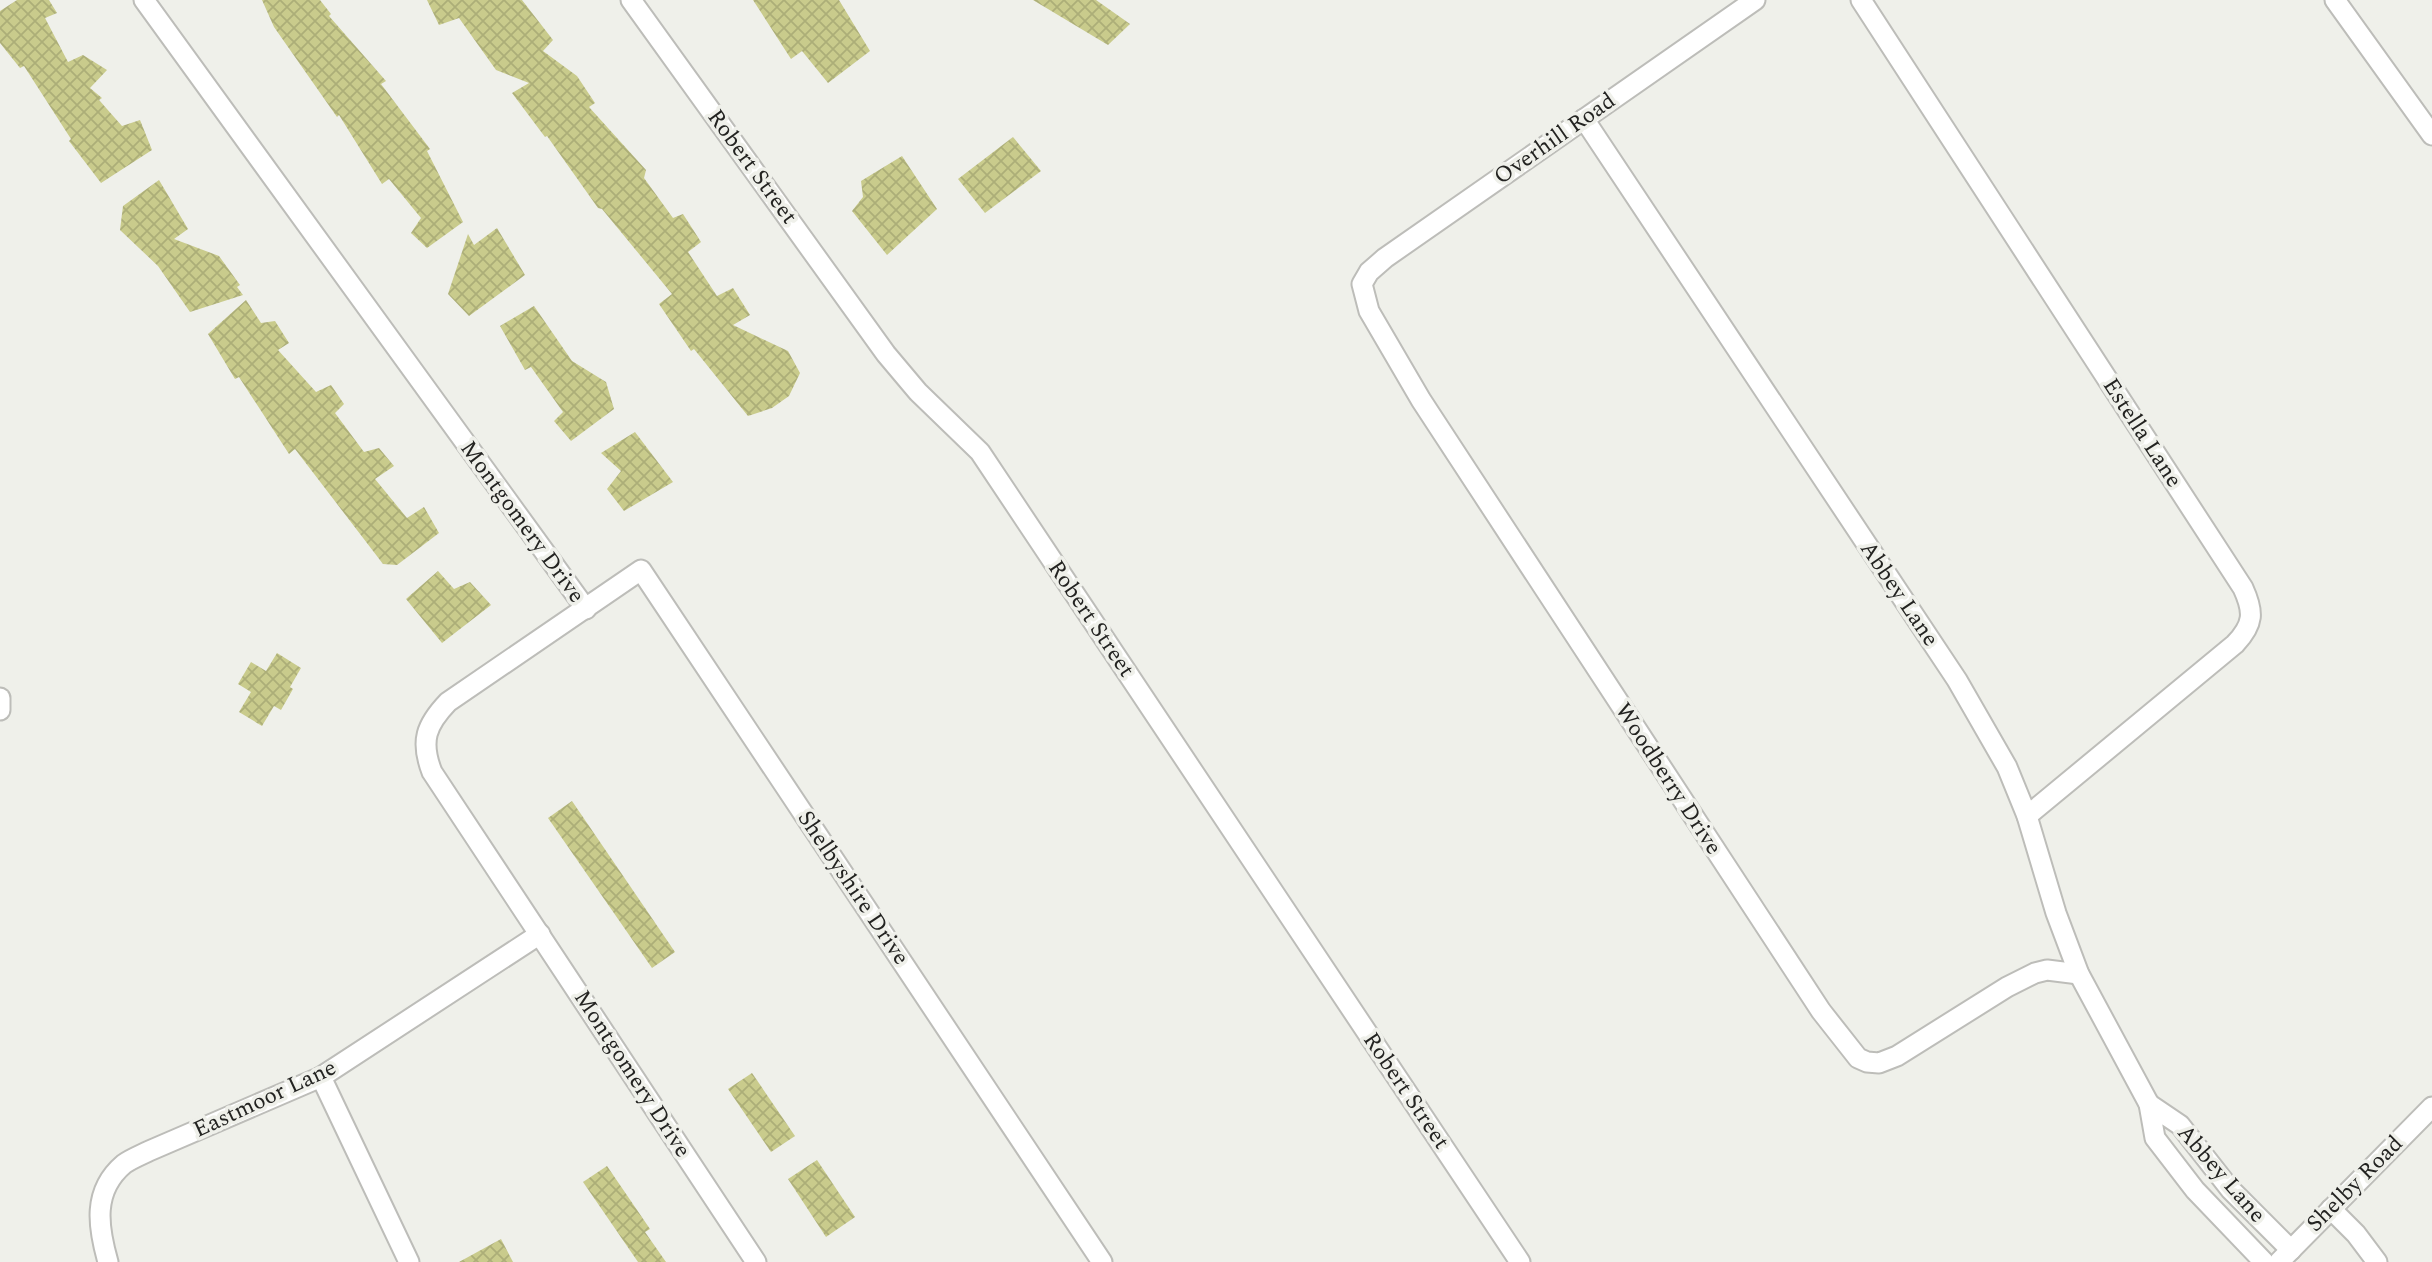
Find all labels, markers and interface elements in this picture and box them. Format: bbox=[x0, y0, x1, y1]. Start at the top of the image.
street label: Overhill Road bbox=[1487, 84, 1623, 194]
street label: Robert Street bbox=[698, 102, 806, 232]
street label: Estella Lane bbox=[2093, 371, 2191, 495]
street label: Montgomery Drive bbox=[451, 433, 593, 611]
street label: Abbey Lane bbox=[1851, 534, 1947, 654]
street label: Robert Street bbox=[1039, 553, 1143, 685]
street label: Woodberry Drive bbox=[1606, 696, 1730, 862]
street label: Shelbyshire Drive bbox=[788, 804, 918, 972]
street label: Montgomery Drive bbox=[565, 983, 699, 1165]
street label: Robert Street bbox=[1354, 1025, 1458, 1157]
street label: Eastmoor Lane bbox=[188, 1051, 342, 1147]
street label: Abbey Lane bbox=[2168, 1117, 2274, 1231]
street label: Shelby Road bbox=[2298, 1127, 2412, 1241]

